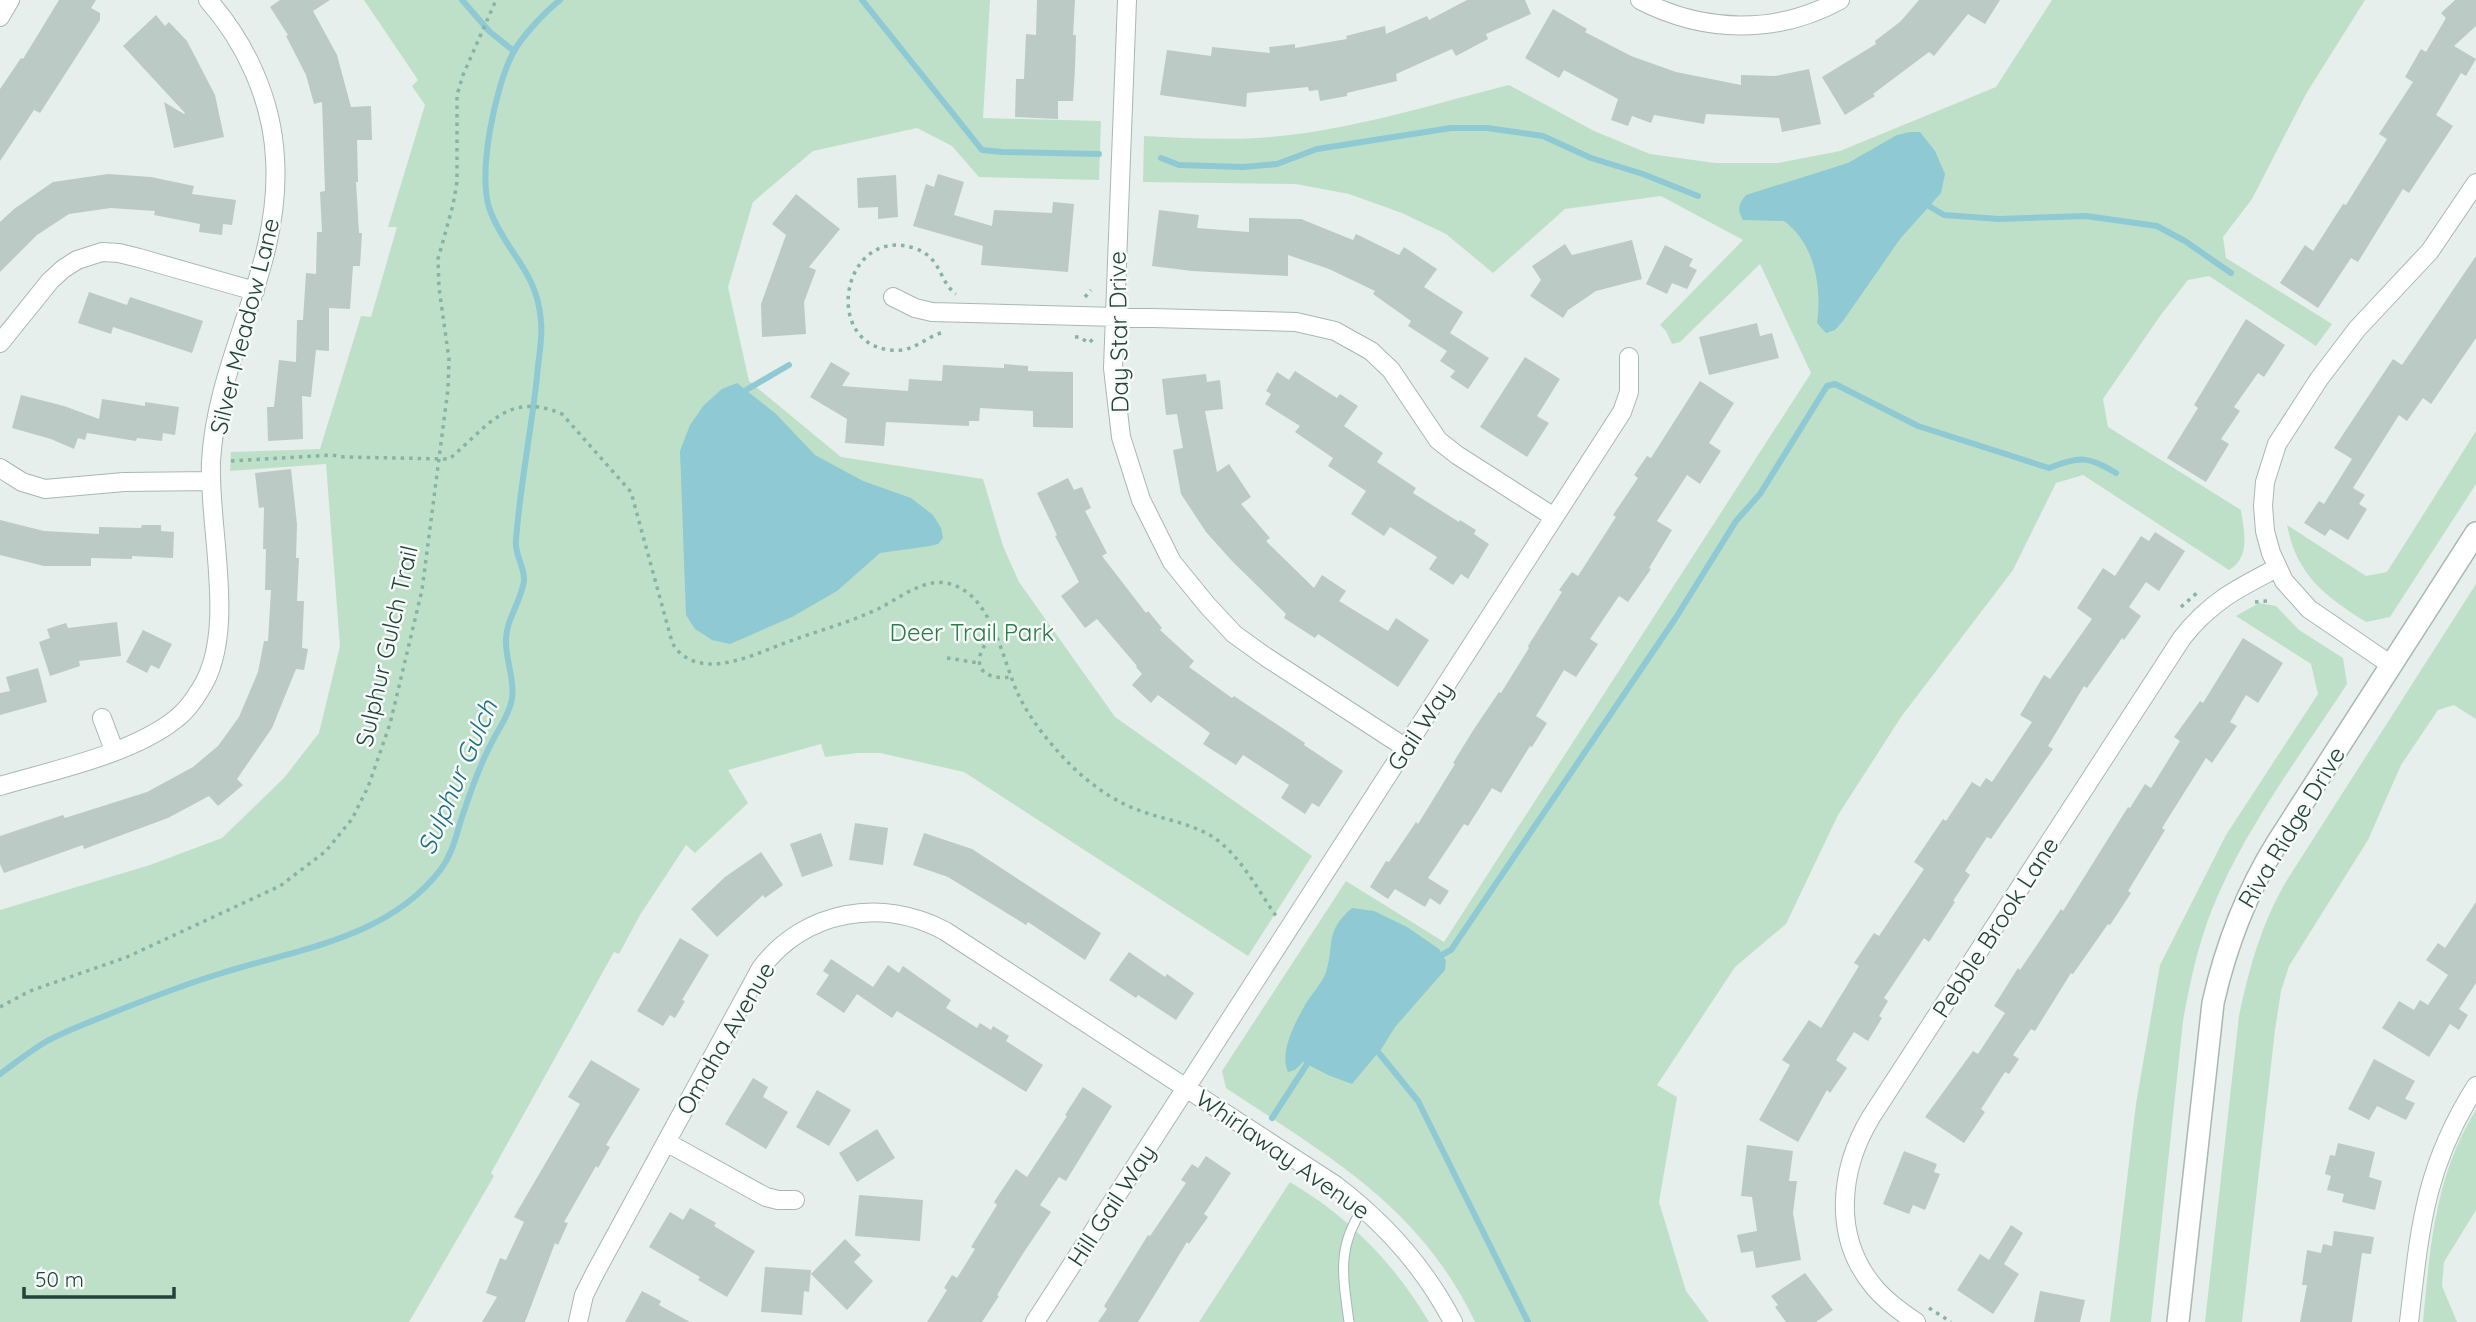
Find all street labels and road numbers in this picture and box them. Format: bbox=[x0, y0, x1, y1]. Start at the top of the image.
street label: Silver Meadow Lane bbox=[203, 215, 285, 437]
street label: Day Star Drive bbox=[1102, 251, 1134, 413]
street label: Sulphur Gulch Trail bbox=[348, 542, 424, 750]
street label: Gail Way bbox=[1380, 676, 1460, 776]
street label: Riva Ridge Drive bbox=[2231, 741, 2351, 913]
street label: Pebble Brook Lane bbox=[1925, 831, 2065, 1023]
street label: Omaha Avenue bbox=[669, 956, 781, 1120]
street label: Whirlaway Avenue bbox=[1190, 1083, 1376, 1225]
street label: Hill Gail Way bbox=[1060, 1138, 1162, 1272]

